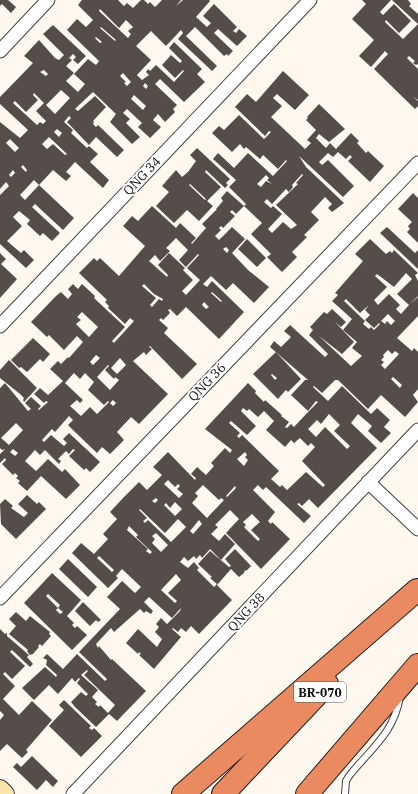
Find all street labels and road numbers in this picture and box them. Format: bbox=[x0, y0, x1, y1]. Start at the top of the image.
street label: QNG 34 bbox=[119, 153, 165, 199]
street label: QNG 36 bbox=[184, 359, 230, 405]
street label: QNG 38 bbox=[224, 589, 269, 635]
road number: BR-070 bbox=[294, 682, 346, 702]

